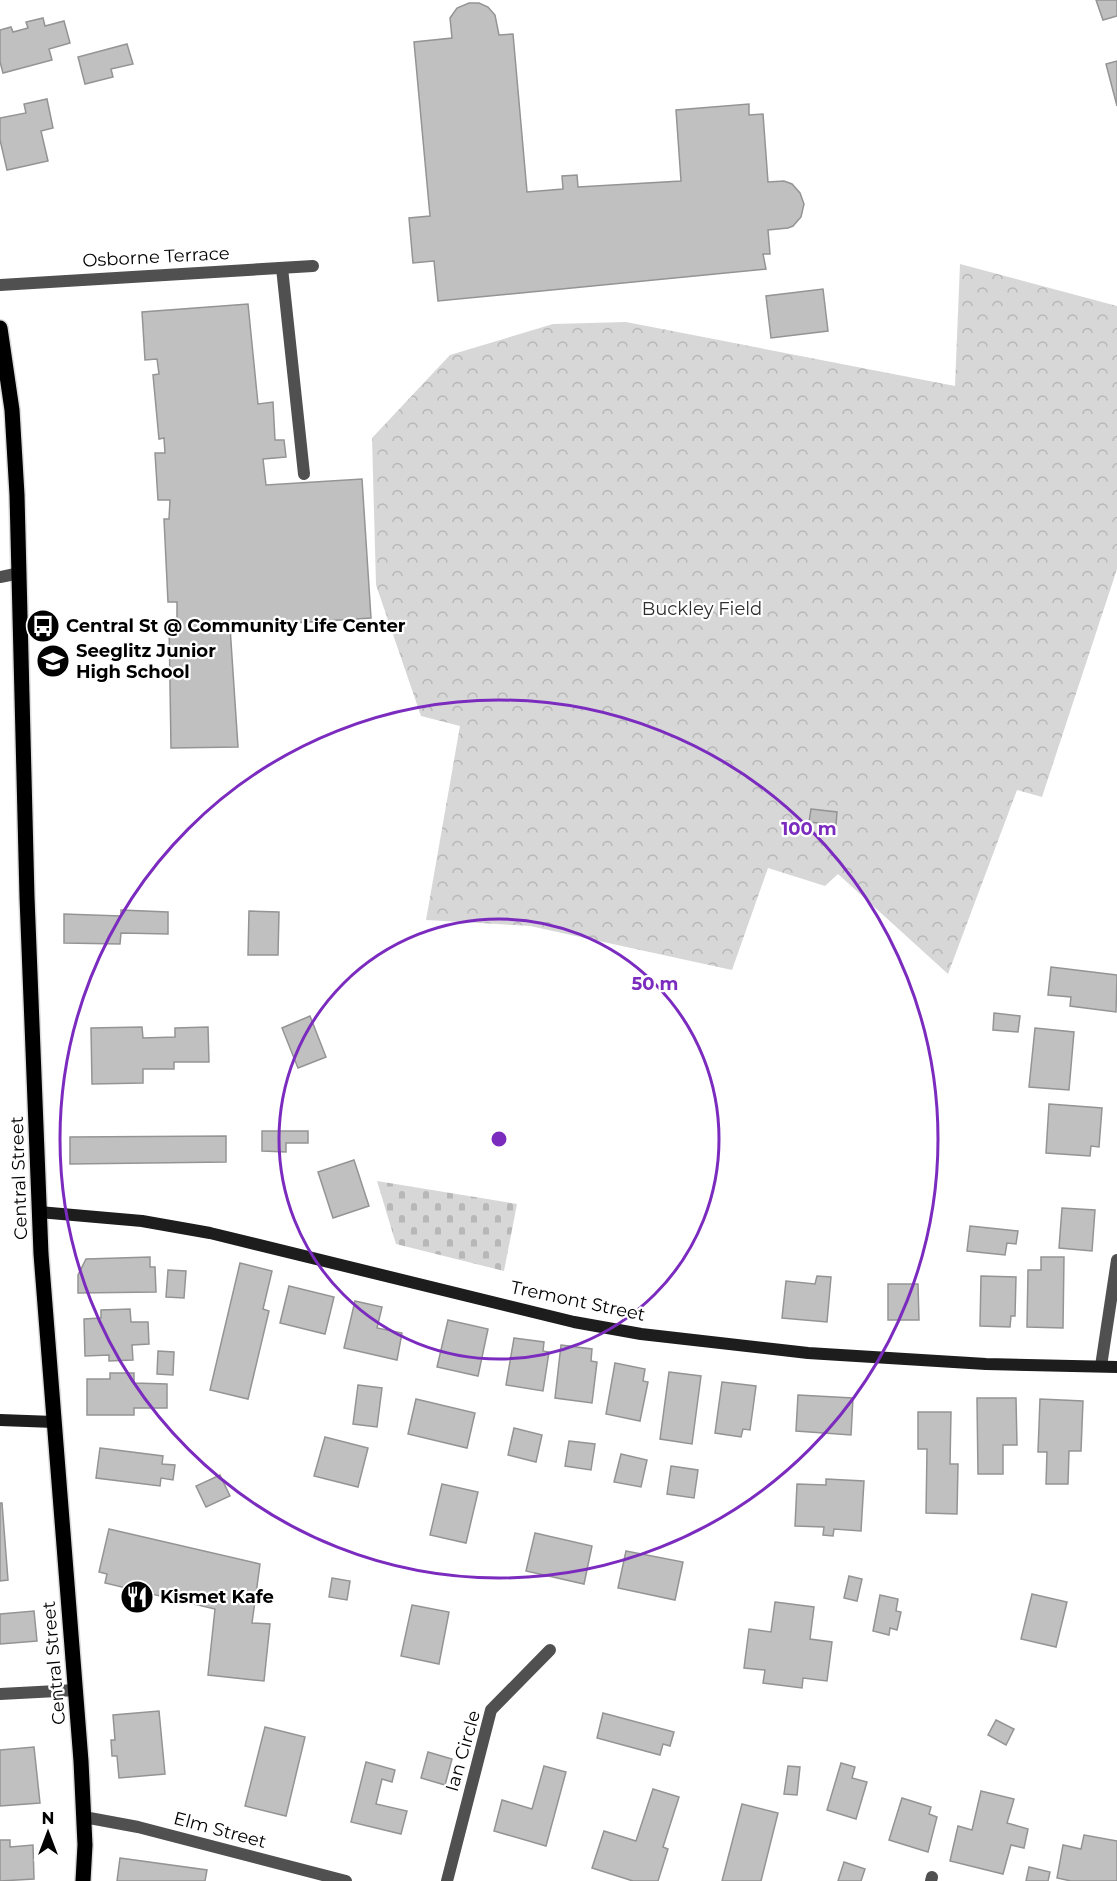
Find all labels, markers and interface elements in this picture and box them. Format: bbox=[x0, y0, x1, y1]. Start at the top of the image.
street label: Osborne Terrace bbox=[82, 242, 230, 272]
park label: Buckley Field bbox=[642, 598, 762, 620]
bus stop icon: Central St @ Community Life Center bbox=[25, 608, 61, 644]
place label: Central St @ Community Life Center bbox=[66, 615, 406, 637]
place label: Seeglitz Junior High School bbox=[76, 640, 216, 683]
school or university icon: Seeglitz Junior High School bbox=[35, 643, 71, 679]
text: 100 m bbox=[781, 818, 837, 840]
text: 50 m bbox=[632, 973, 678, 995]
street label: Central Street bbox=[6, 1116, 32, 1240]
centre of rings bbox=[489, 1129, 509, 1149]
street label: Tremont Street bbox=[509, 1276, 647, 1326]
restaurant icon: Kismet Kafe bbox=[119, 1579, 155, 1615]
place label: Kismet Kafe bbox=[160, 1586, 274, 1608]
street label: Central Street bbox=[38, 1600, 70, 1726]
street label: Ian Circle bbox=[441, 1708, 485, 1794]
north arrow bbox=[18, 1803, 78, 1863]
street label: Elm Street bbox=[171, 1807, 269, 1853]
text: N bbox=[42, 1809, 54, 1828]

